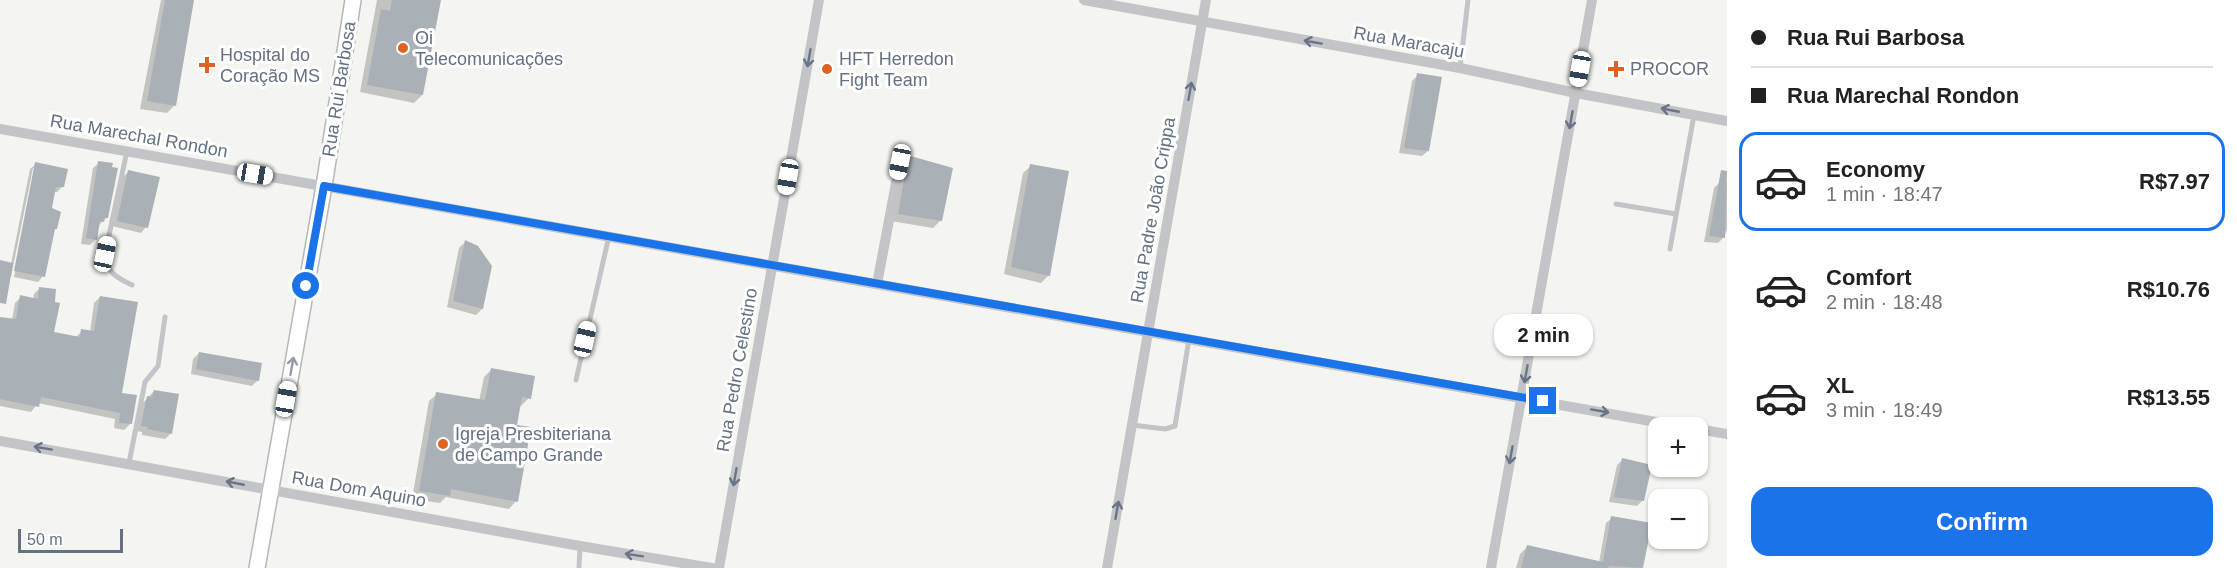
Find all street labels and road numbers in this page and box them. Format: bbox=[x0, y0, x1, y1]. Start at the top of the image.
street label: Rua Rui Barbosa bbox=[318, 19, 360, 158]
street label: Rua Maracaju bbox=[1352, 22, 1466, 62]
street label: Rua Marechal Rondon bbox=[49, 111, 229, 161]
street label: Rua Padre João Crippa bbox=[1127, 115, 1179, 304]
street label: Rua Pedro Celestino bbox=[713, 286, 761, 454]
street label: Rua Dom Aquino bbox=[290, 467, 428, 511]

